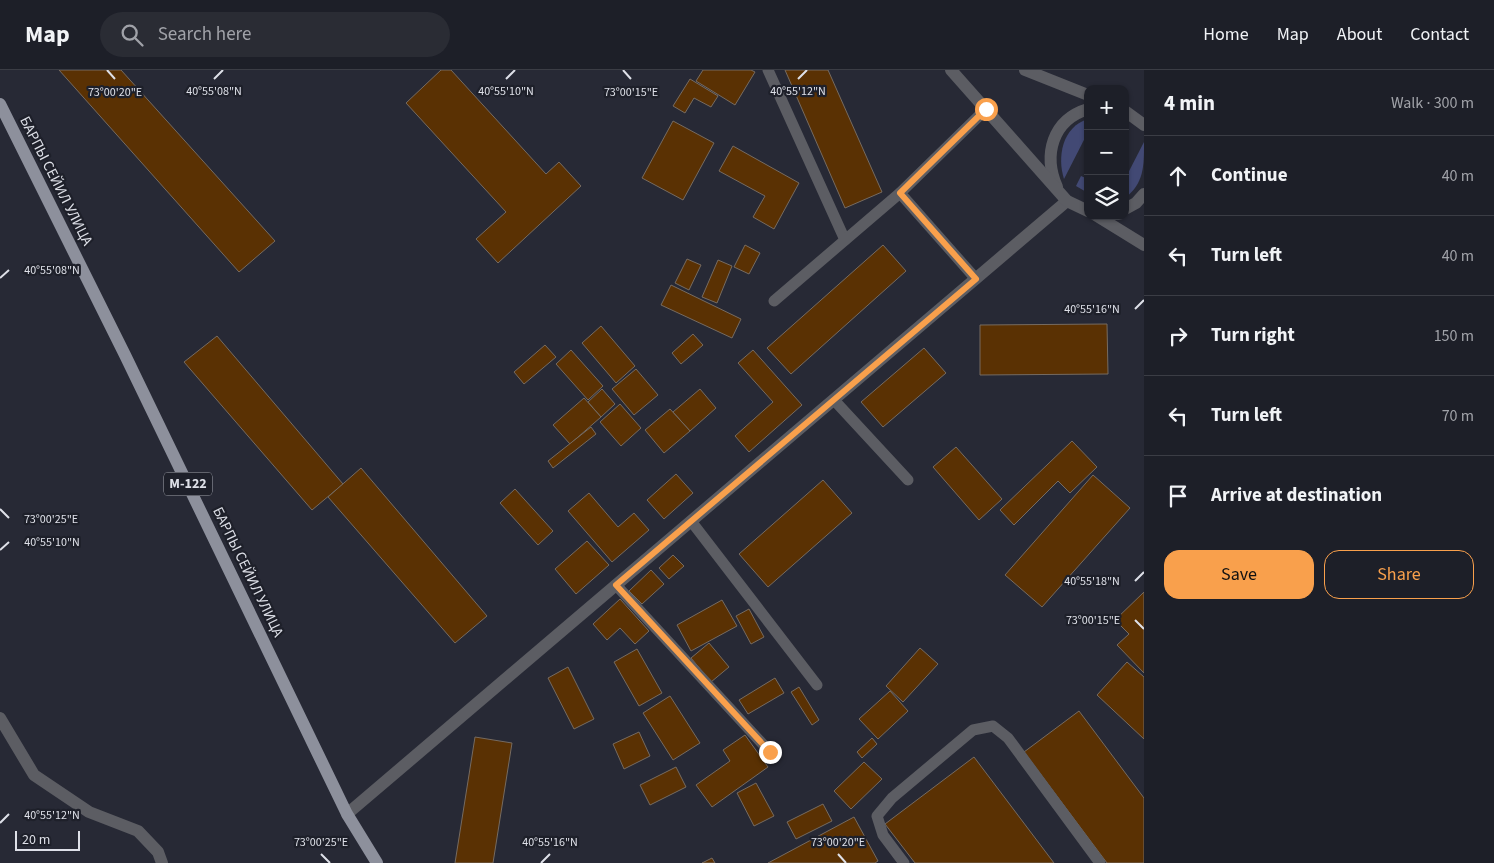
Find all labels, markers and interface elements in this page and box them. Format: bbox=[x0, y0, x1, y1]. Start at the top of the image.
search box bbox=[100, 12, 450, 57]
text: Map bbox=[25, 17, 70, 52]
icon: search bbox=[118, 21, 146, 49]
text: Search here bbox=[158, 21, 251, 48]
text: Home bbox=[1203, 22, 1249, 47]
text: Map bbox=[1277, 22, 1309, 47]
text: About bbox=[1337, 22, 1382, 47]
text: Contact bbox=[1410, 22, 1469, 47]
text: 40°55'08"N bbox=[186, 83, 242, 100]
text: 40°55'10"N bbox=[478, 83, 534, 100]
text: 40°55'12"N bbox=[770, 83, 826, 100]
text: 73°00'20"E bbox=[88, 84, 142, 101]
text: 73°00'15"E bbox=[604, 84, 658, 101]
map controls bbox=[1084, 85, 1129, 220]
button: + bbox=[1084, 85, 1129, 130]
text: 4 min bbox=[1164, 88, 1215, 118]
text: Walk · 300 m bbox=[1391, 92, 1474, 114]
route start bbox=[975, 98, 998, 121]
street label: БАРПЫ СЕЙИЛ УЛИЦА bbox=[14, 113, 98, 250]
button: − bbox=[1084, 130, 1129, 175]
icon: ahead bbox=[1164, 162, 1192, 190]
text: Continue bbox=[1211, 162, 1288, 189]
text: 40 m bbox=[1442, 165, 1474, 187]
button: layers bbox=[1084, 175, 1129, 220]
icon: left bbox=[1164, 242, 1192, 270]
text: Turn left bbox=[1211, 242, 1282, 269]
text: 40 m bbox=[1442, 245, 1474, 267]
text: 40°55'08"N bbox=[24, 262, 80, 279]
text: 40°55'16"N bbox=[1064, 301, 1120, 318]
icon: right bbox=[1164, 322, 1192, 350]
text: Turn right bbox=[1211, 322, 1295, 349]
text: 150 m bbox=[1434, 325, 1474, 347]
icon: left bbox=[1164, 402, 1192, 430]
text: Turn left bbox=[1211, 402, 1282, 429]
text: 70 m bbox=[1442, 405, 1474, 427]
road number: М-122 bbox=[164, 472, 212, 496]
icon: arrive bbox=[1164, 482, 1192, 510]
text: Arrive at destination bbox=[1211, 482, 1382, 509]
street label: БАРПЫ СЕЙИЛ УЛИЦА bbox=[207, 503, 289, 641]
text: 73°00'25"E bbox=[24, 511, 78, 528]
text: 40°55'10"N bbox=[24, 534, 80, 551]
button: Save bbox=[1164, 550, 1314, 599]
button: Share bbox=[1324, 550, 1474, 599]
text: 40°55'18"N bbox=[1064, 573, 1120, 590]
text: 73°00'15"E bbox=[1066, 612, 1120, 629]
route end bbox=[759, 741, 782, 764]
text: 40°55'12"N bbox=[24, 807, 80, 824]
scale bar bbox=[15, 828, 80, 851]
text: 20 m bbox=[22, 830, 50, 850]
text: 73°00'25"E bbox=[294, 834, 348, 851]
text: 40°55'16"N bbox=[522, 834, 578, 851]
text: 73°00'20"E bbox=[811, 834, 865, 851]

